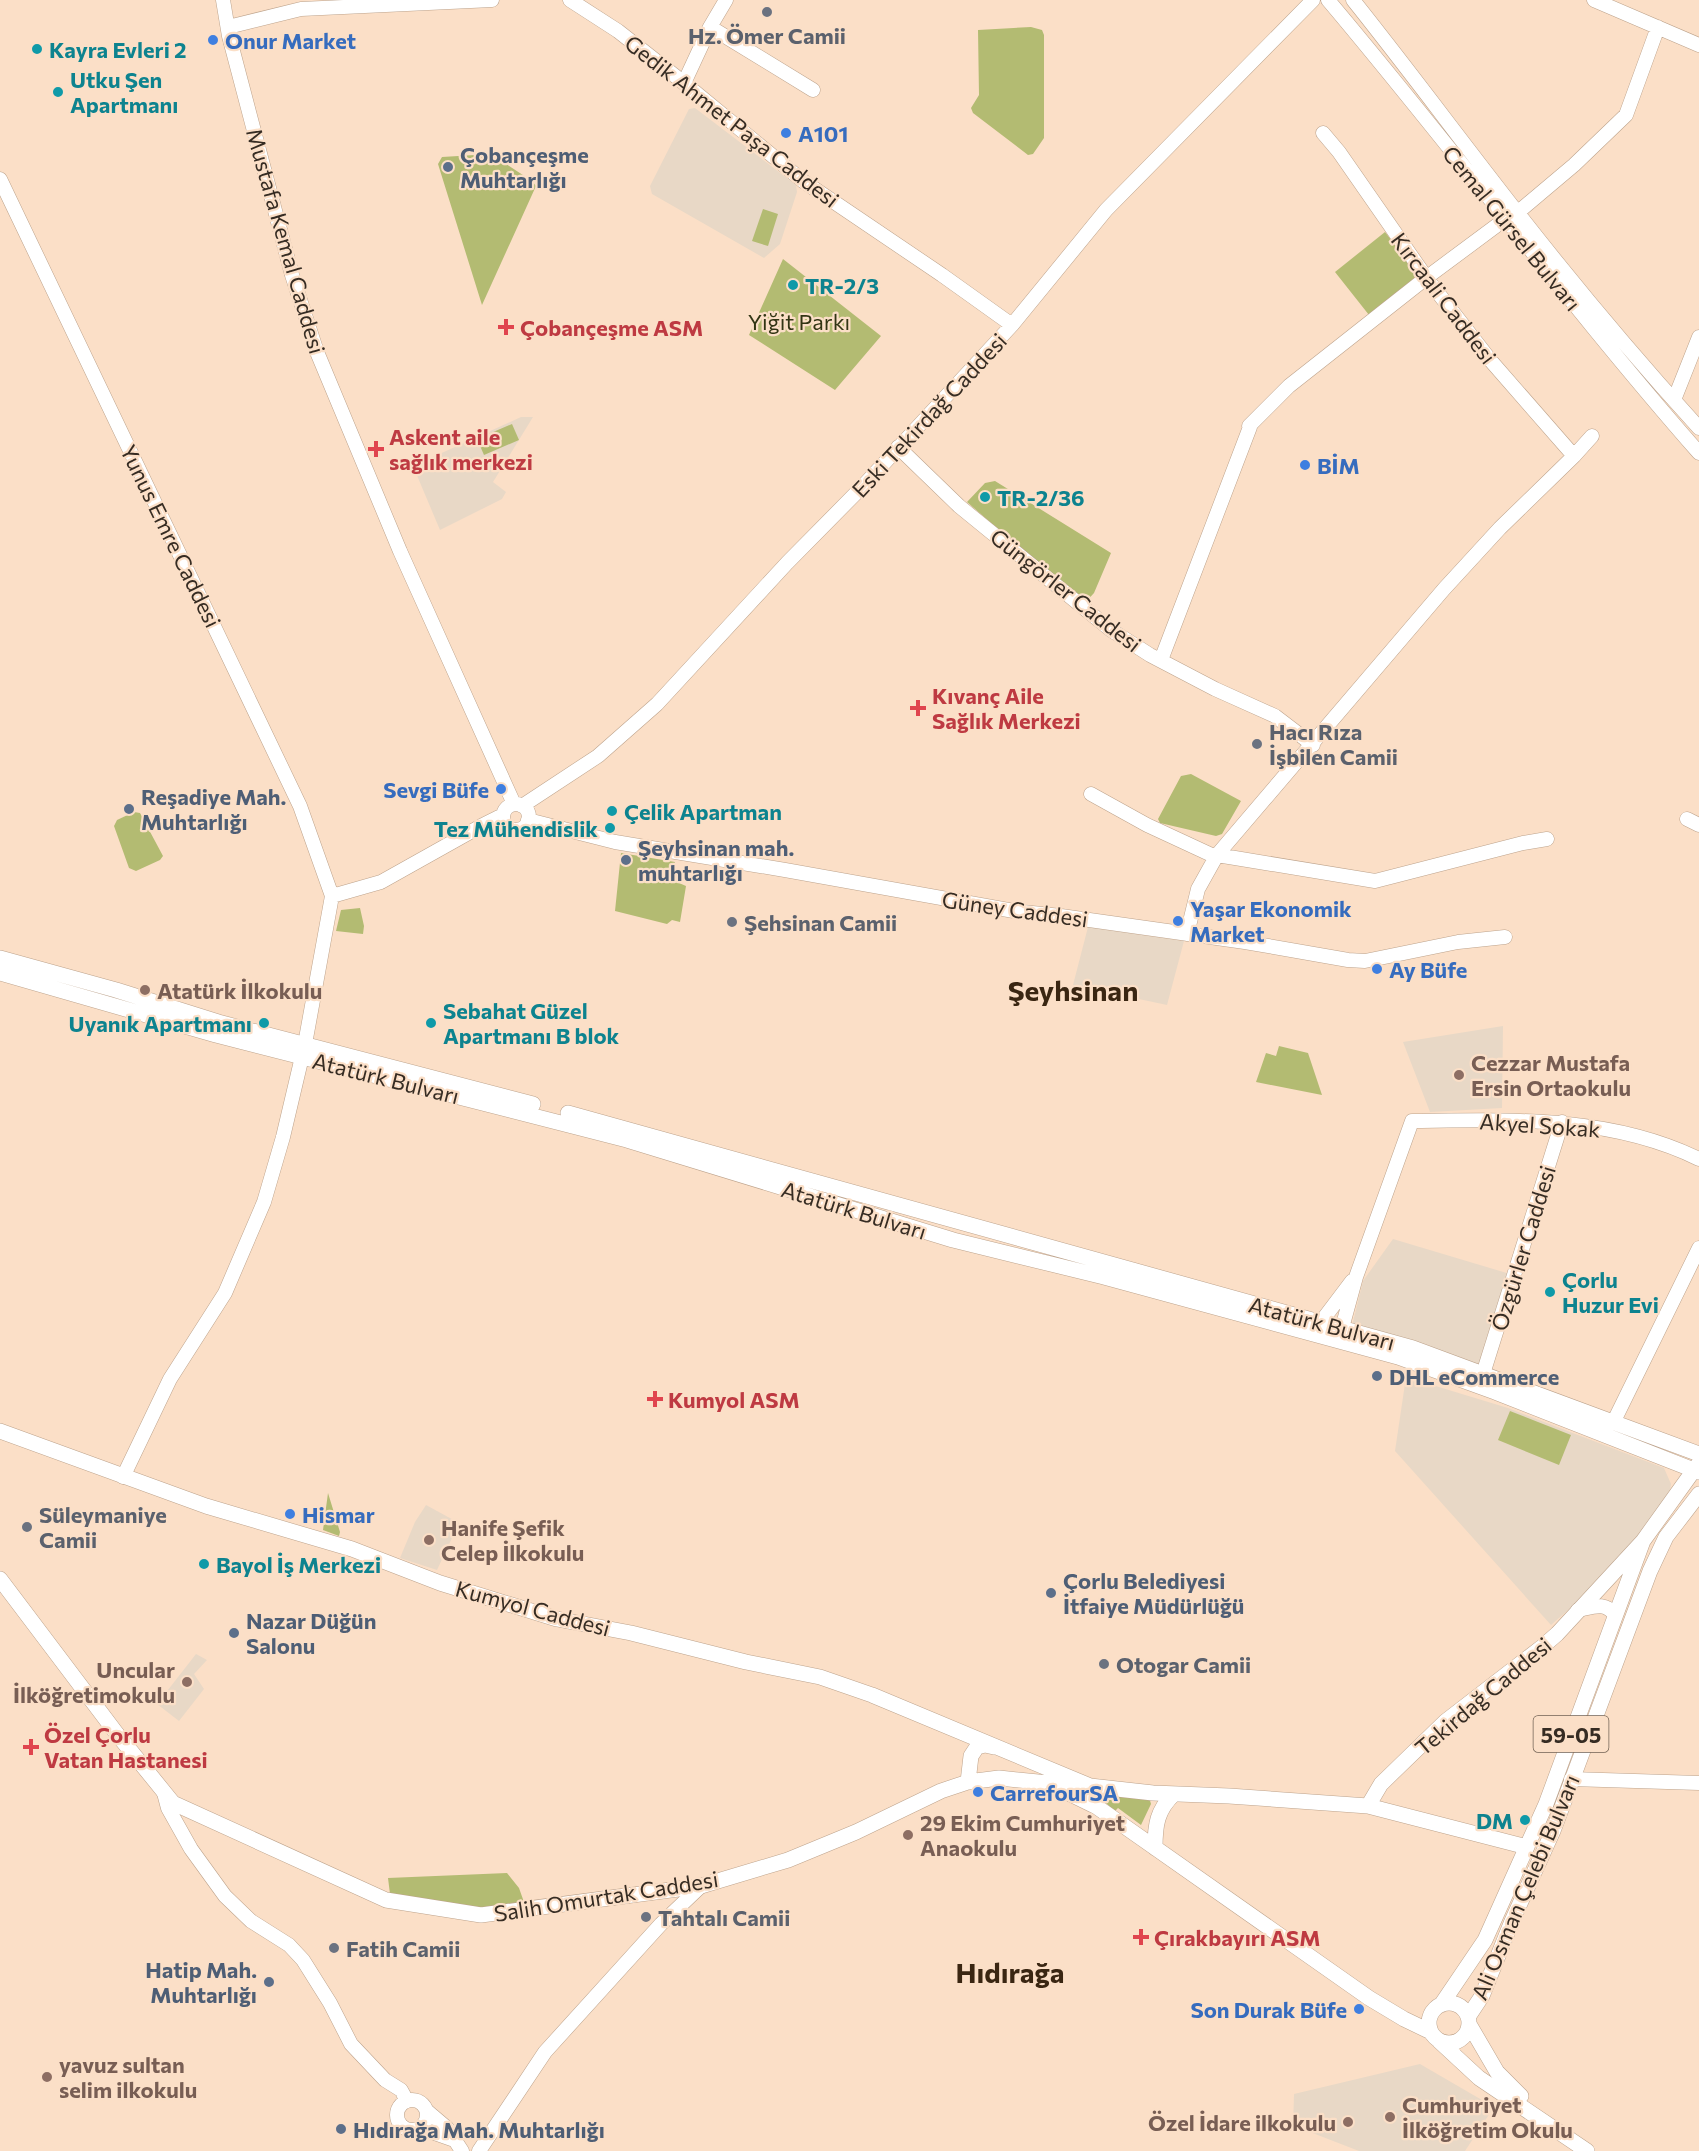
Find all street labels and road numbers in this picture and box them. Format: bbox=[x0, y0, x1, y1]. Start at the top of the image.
street label: Gedik Ahmet Paşa Caddesi bbox=[620, 29, 844, 213]
street label: Mustafa Kemal Caddesi bbox=[241, 125, 331, 357]
street label: Cemal Gürsel Bulvarı bbox=[1437, 140, 1587, 316]
street label: Kırcaali Caddesi bbox=[1386, 227, 1502, 369]
street label: Eski Tekirdağ Caddesi bbox=[846, 327, 1012, 503]
street label: Yunus Emre Caddesi bbox=[115, 440, 227, 632]
street label: Güngörler Caddesi bbox=[985, 523, 1147, 657]
street label: Güney Caddesi bbox=[940, 885, 1090, 933]
street label: Atatürk Bulvarı bbox=[310, 1047, 462, 1109]
street label: Akyel Sokak bbox=[1479, 1107, 1601, 1143]
street label: Özgürler Caddesi bbox=[1485, 1162, 1561, 1334]
street label: Atatürk Bulvarı bbox=[778, 1175, 930, 1245]
street label: Atatürk Bulvarı bbox=[1246, 1291, 1398, 1355]
street label: Kumyol Caddesi bbox=[453, 1574, 613, 1642]
street label: Tekirdağ Caddesi bbox=[1409, 1631, 1557, 1761]
road number: 59-05 bbox=[1534, 1716, 1608, 1752]
street label: Ali Osman Çelebi Bulvarı bbox=[1465, 1770, 1585, 2004]
street label: Salih Omurtak Caddesi bbox=[492, 1865, 720, 1927]

